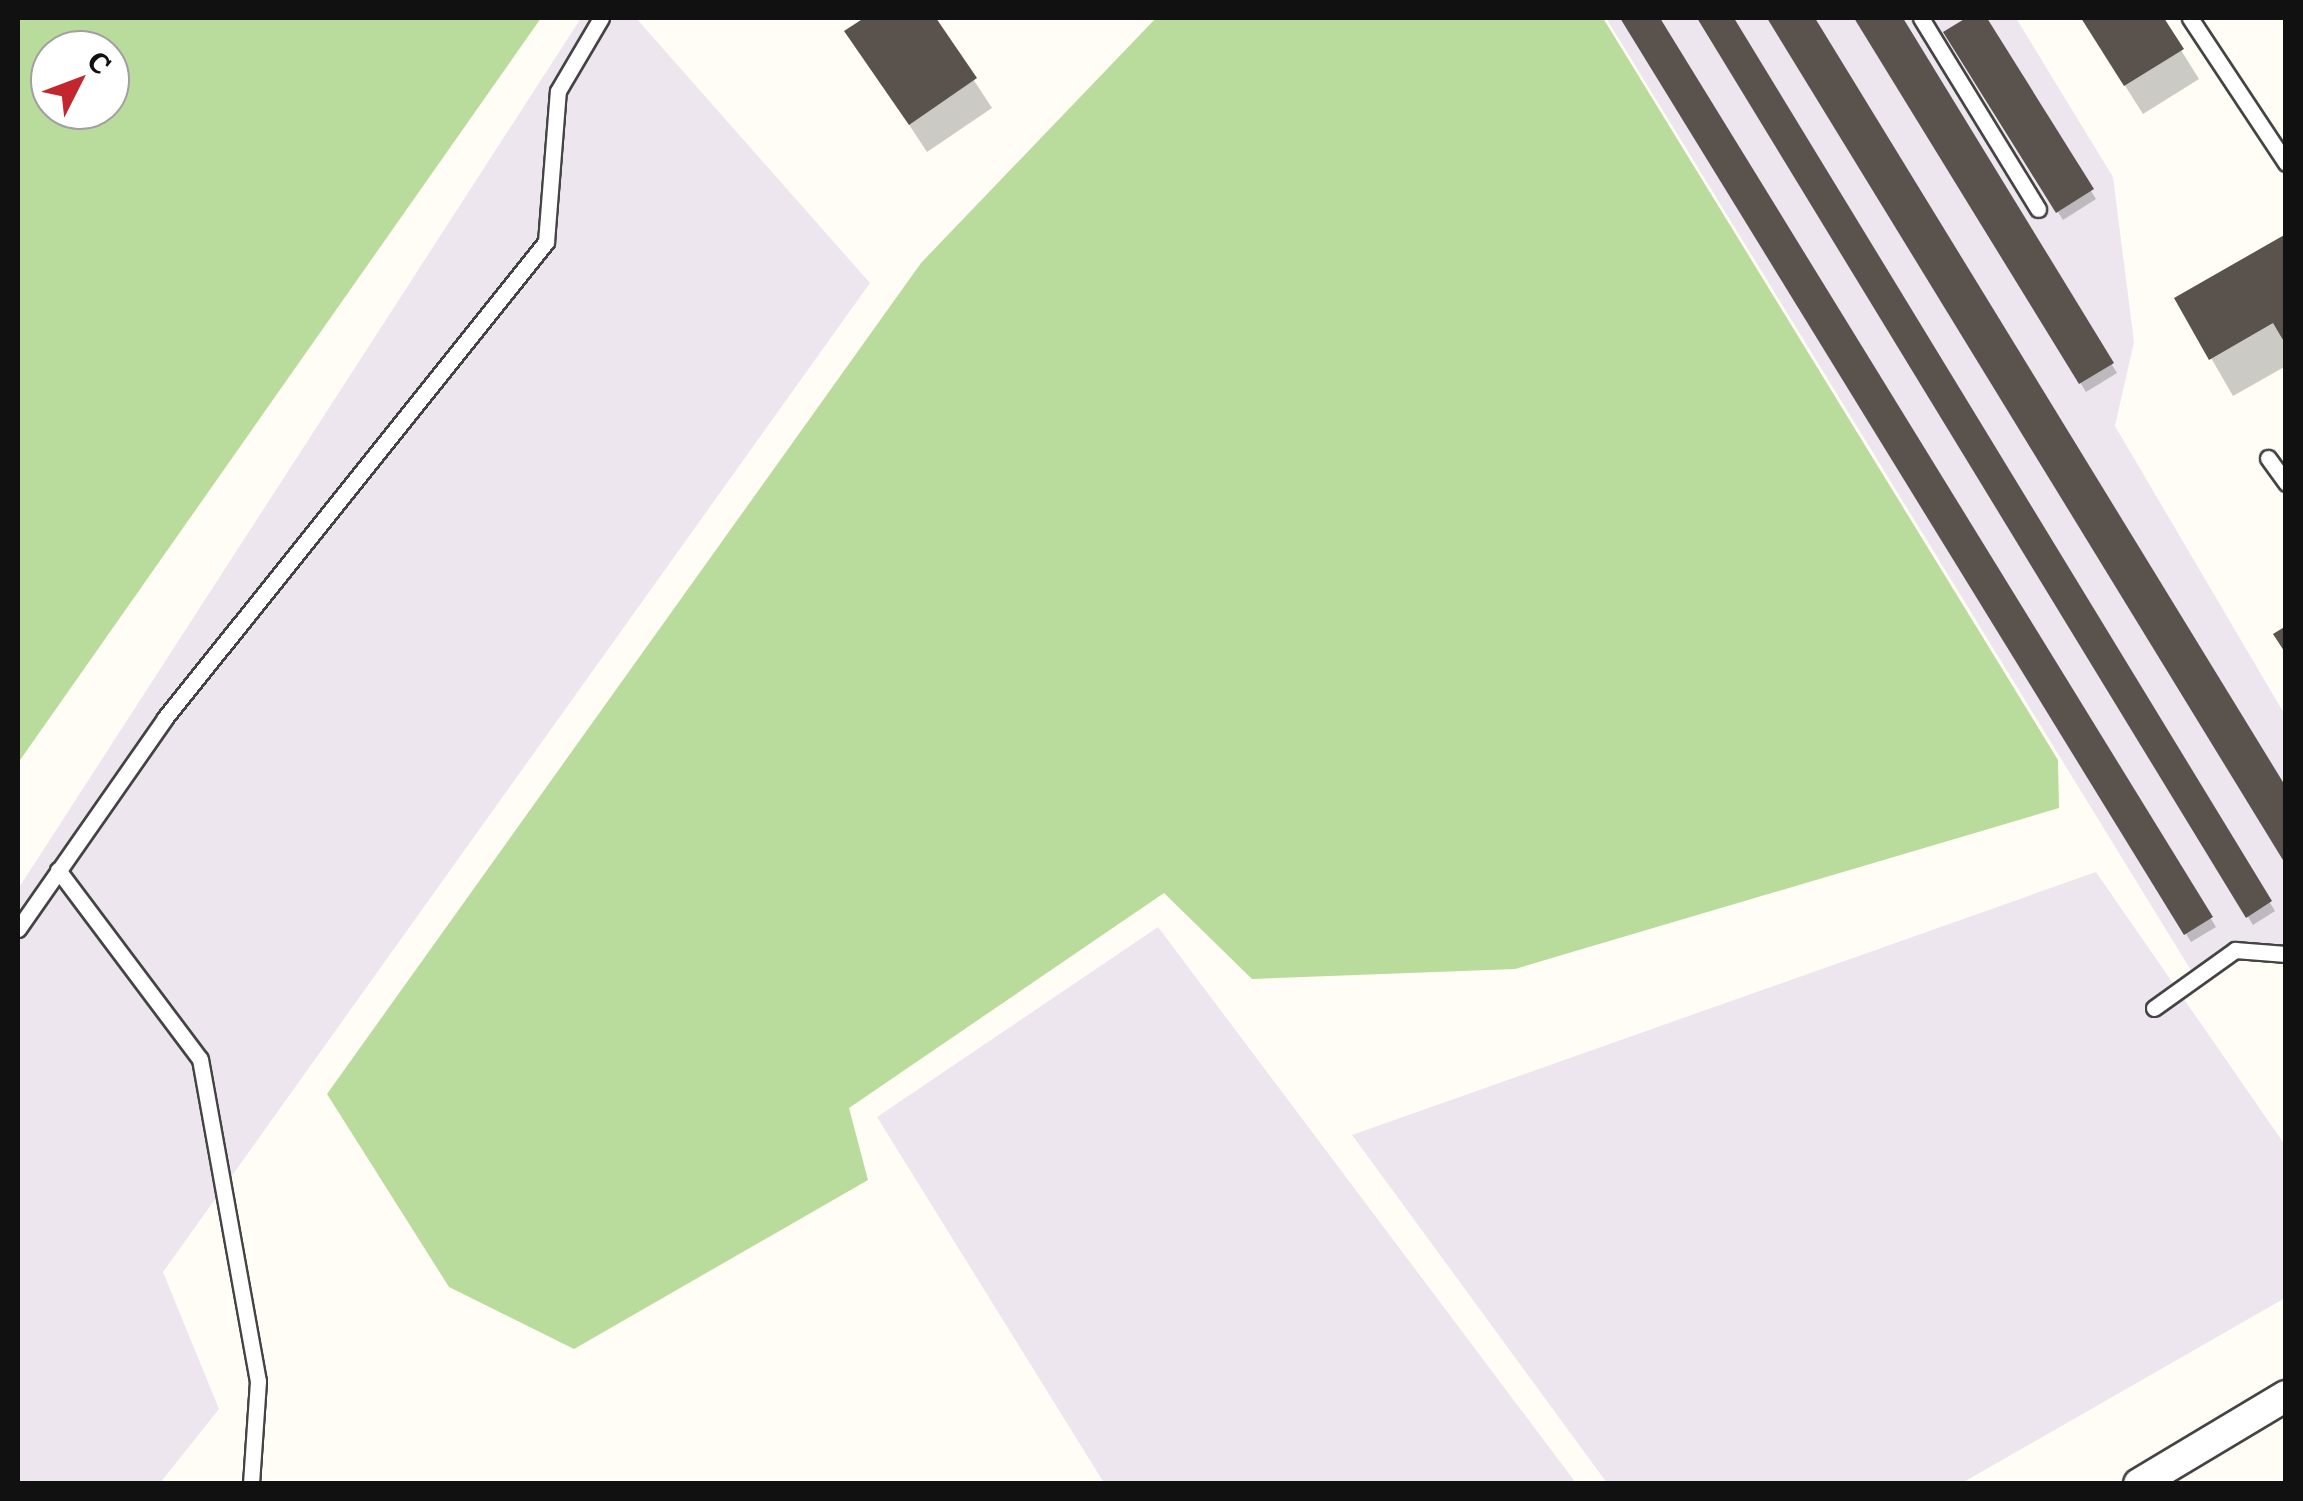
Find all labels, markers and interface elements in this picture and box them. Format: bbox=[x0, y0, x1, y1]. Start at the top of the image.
north arrow bbox=[30, 30, 130, 130]
text: С bbox=[79, 40, 123, 83]

